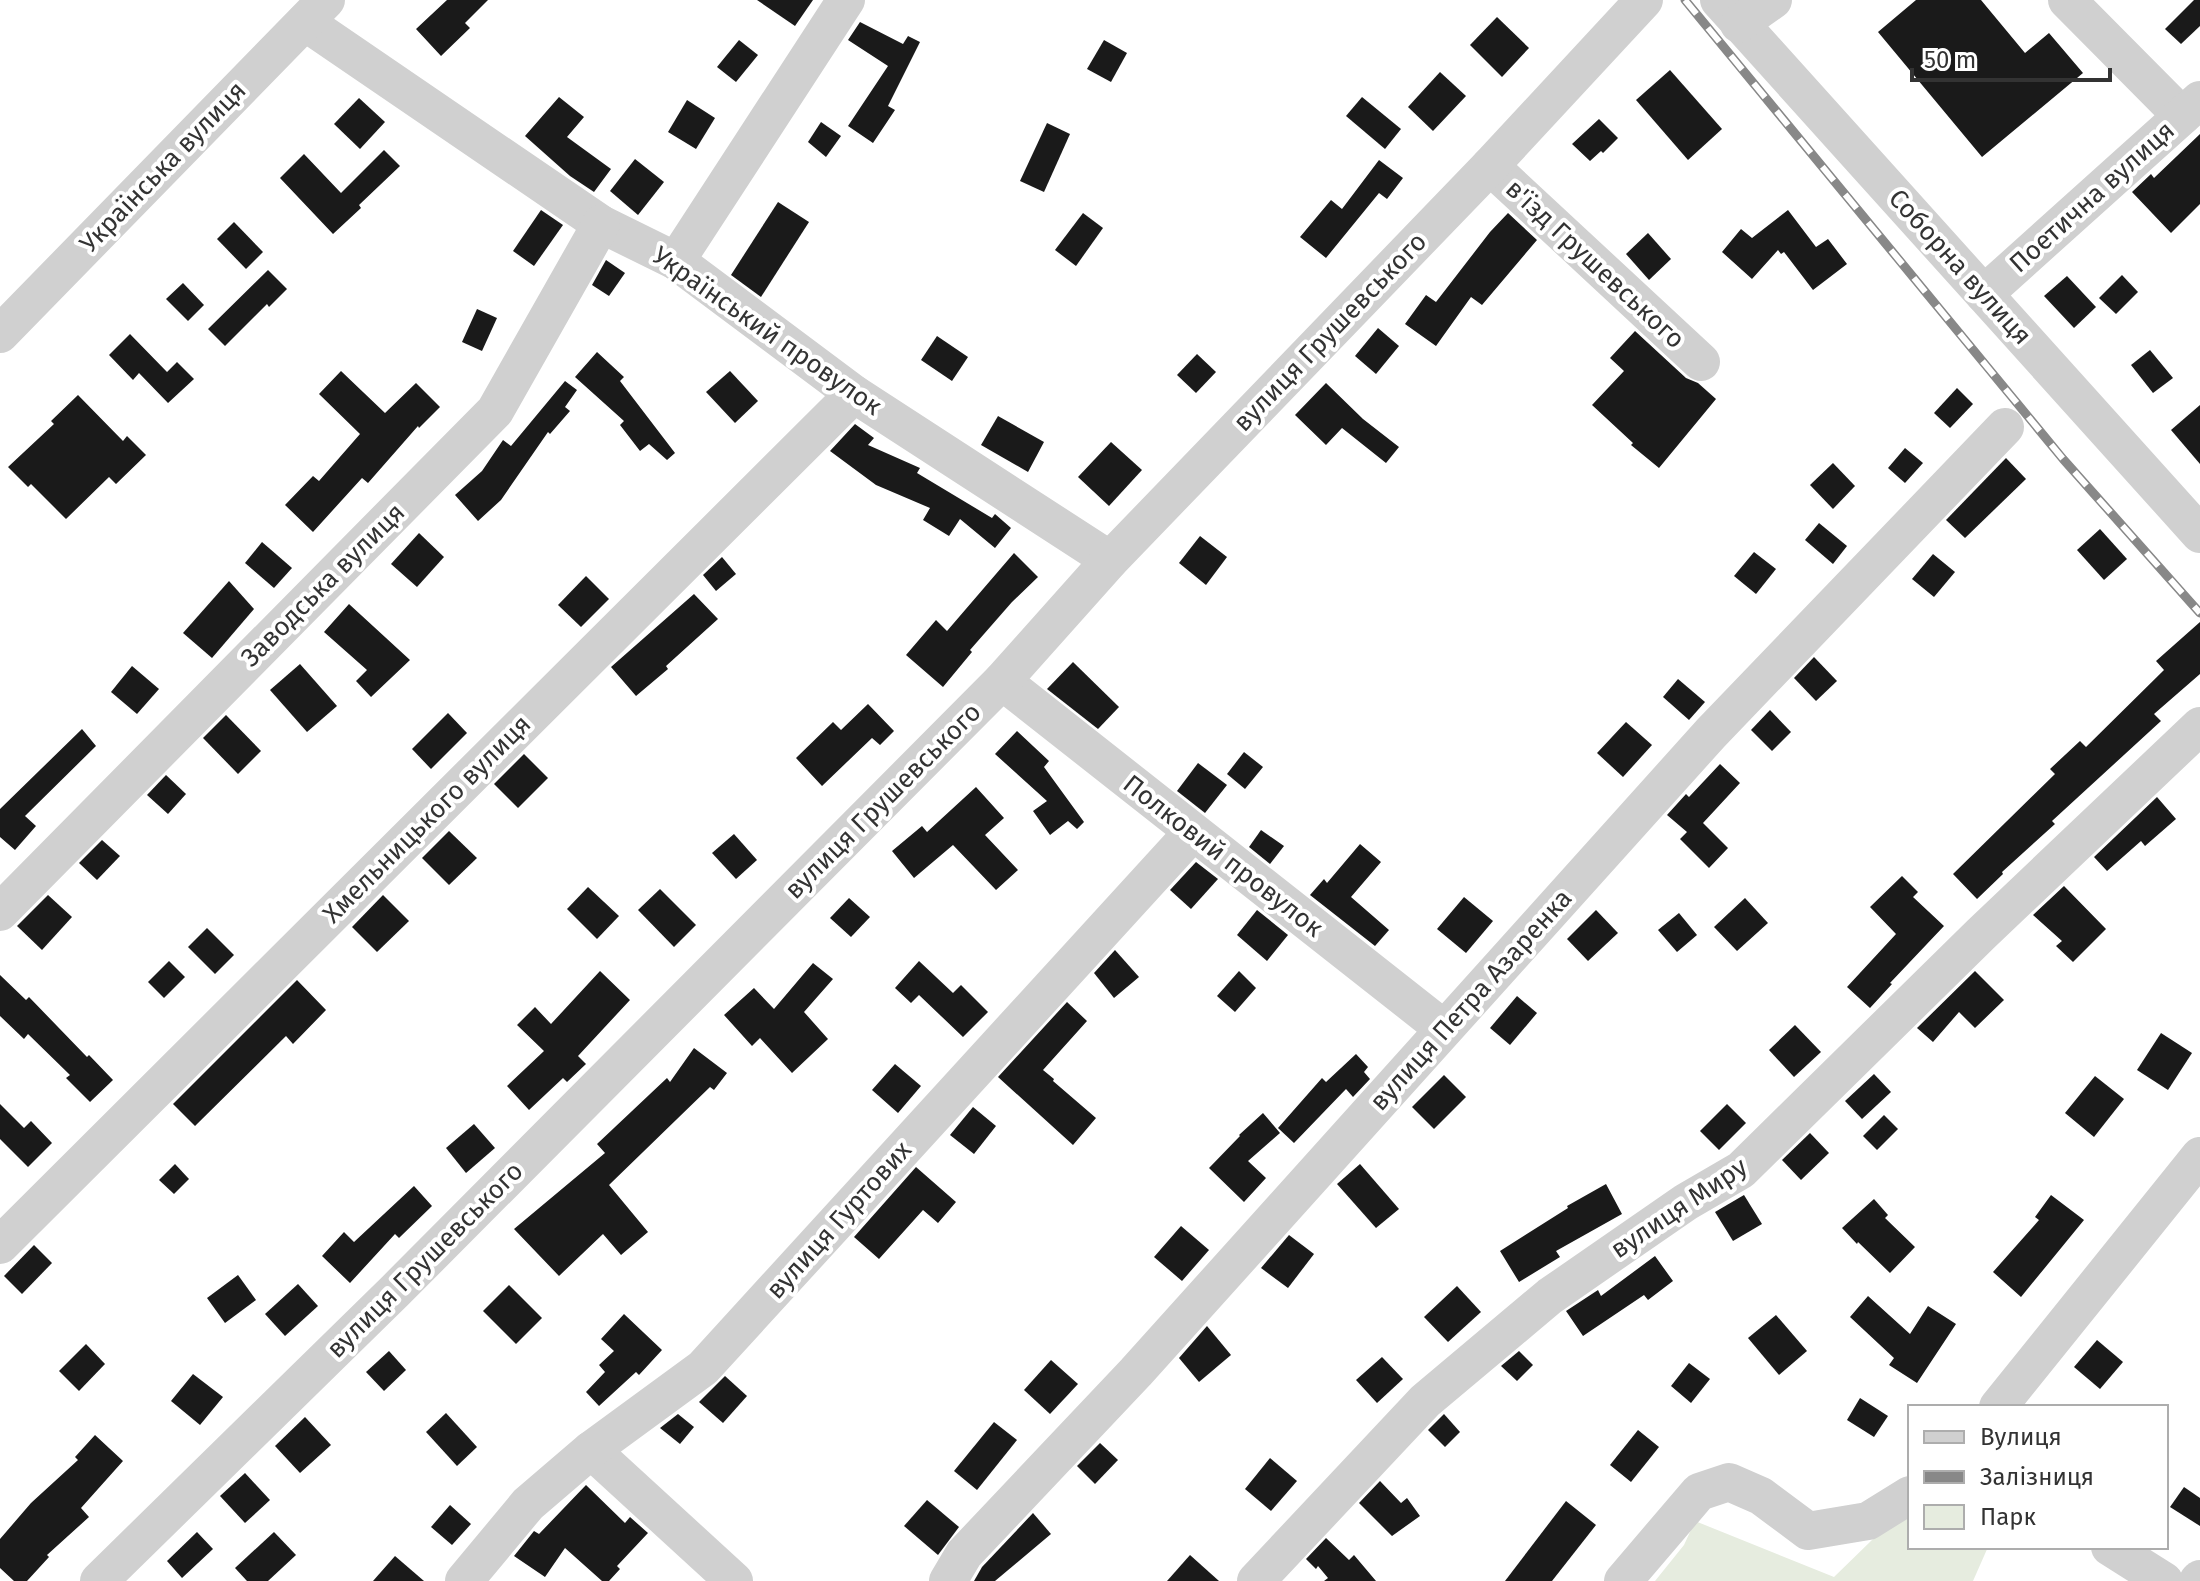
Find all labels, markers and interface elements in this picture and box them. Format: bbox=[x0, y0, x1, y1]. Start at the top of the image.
scale bar bbox=[1912, 32, 2110, 82]
text: 50 m bbox=[1924, 46, 1976, 74]
street label: Українська вулиця bbox=[73, 75, 253, 259]
street label: Поетична вулиця bbox=[2003, 115, 2181, 279]
street label: в'їзд Грушевського bbox=[1499, 173, 1691, 355]
street label: Соборна вулиця bbox=[1882, 183, 2038, 351]
street label: вулиця Грушевського bbox=[1227, 226, 1433, 438]
street label: Український провулок bbox=[646, 240, 888, 422]
street label: Заводська вулиця bbox=[235, 497, 411, 673]
street label: вулиця Грушевського bbox=[779, 697, 987, 905]
street label: Хмельницького вулиця bbox=[317, 709, 537, 929]
street label: Полковий провулок bbox=[1117, 768, 1330, 944]
street label: вулиця Петра Азаренка bbox=[1363, 883, 1579, 1117]
street label: вулиця Гуртових bbox=[760, 1134, 918, 1305]
street label: вулиця Миру bbox=[1605, 1151, 1753, 1265]
street label: вулиця Грушевського bbox=[321, 1156, 529, 1364]
legend bbox=[1908, 1405, 2168, 1549]
text: Вулиця bbox=[1980, 1423, 2062, 1451]
text: Залізниця bbox=[1980, 1463, 2094, 1491]
text: Парк bbox=[1980, 1503, 2037, 1531]

